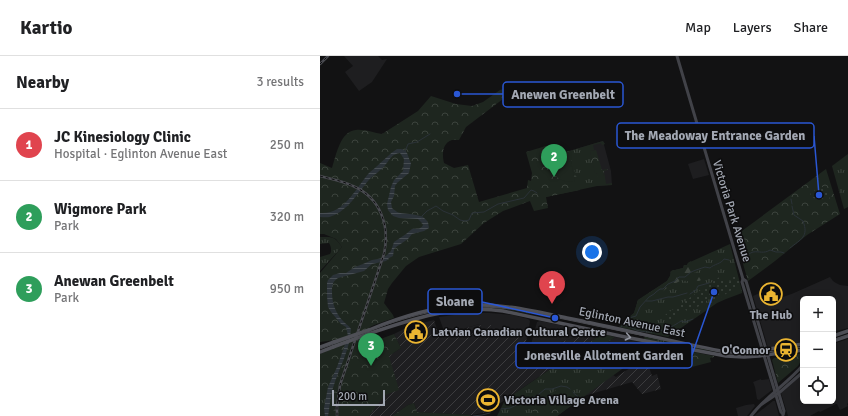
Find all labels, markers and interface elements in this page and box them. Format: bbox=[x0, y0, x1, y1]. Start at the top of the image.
text: Kartio bbox=[20, 16, 73, 40]
text: Map bbox=[685, 19, 711, 36]
text: Layers bbox=[733, 19, 772, 36]
text: Share bbox=[794, 19, 828, 36]
text: Nearby bbox=[16, 72, 69, 93]
text: 3 results bbox=[256, 74, 304, 90]
callout: Anewen Greenbelt bbox=[503, 82, 623, 107]
text: Anewen Greenbelt bbox=[511, 87, 615, 103]
callout: The Meadoway Entrance Garden bbox=[617, 123, 814, 148]
text: JC Kinesiology Clinic bbox=[54, 128, 191, 146]
text: The Meadoway Entrance Garden bbox=[625, 128, 805, 144]
text: 1 bbox=[25, 137, 33, 153]
text: 250 m bbox=[270, 137, 304, 153]
pin: 2 bbox=[541, 144, 567, 177]
text: Hospital · Eglinton Avenue East bbox=[54, 146, 227, 162]
street label: Victoria Park Avenue bbox=[709, 158, 754, 264]
text: Wigmore Park bbox=[54, 200, 147, 218]
text: 2 bbox=[25, 209, 33, 225]
text: 320 m bbox=[270, 209, 304, 225]
text: Park bbox=[54, 218, 79, 234]
your location bbox=[582, 242, 602, 262]
pin: 1 bbox=[539, 271, 565, 304]
text: Anewan Greenbelt bbox=[54, 272, 174, 290]
text: 3 bbox=[25, 281, 33, 297]
text: 950 m bbox=[270, 281, 304, 297]
public building icon: The Hub bbox=[758, 281, 784, 307]
callout: Sloane bbox=[428, 289, 482, 314]
text: Park bbox=[54, 290, 79, 306]
text: Sloane bbox=[436, 294, 475, 310]
map controls bbox=[800, 296, 836, 404]
button: + bbox=[800, 296, 836, 332]
street label: Eglinton Avenue East bbox=[577, 304, 686, 341]
place label: The Hub bbox=[750, 308, 793, 323]
public building icon: Latvian Canadian Cultural Centre bbox=[403, 319, 429, 345]
place label: Latvian Canadian Cultural Centre bbox=[432, 325, 606, 340]
one-way arrow bbox=[625, 332, 631, 341]
button: − bbox=[800, 332, 836, 368]
pin: 3 bbox=[358, 333, 384, 366]
station icon: O'Connor bbox=[773, 337, 799, 363]
callout: Jonesville Allotment Garden bbox=[516, 343, 692, 368]
place label: O'Connor bbox=[722, 343, 770, 358]
text: Jonesville Allotment Garden bbox=[524, 348, 684, 364]
button: locate bbox=[800, 368, 836, 404]
sports icon: Victoria Village Arena bbox=[475, 387, 501, 413]
scale bar bbox=[332, 388, 385, 407]
text: 200 m bbox=[338, 390, 367, 403]
place label: Victoria Village Arena bbox=[504, 393, 619, 408]

